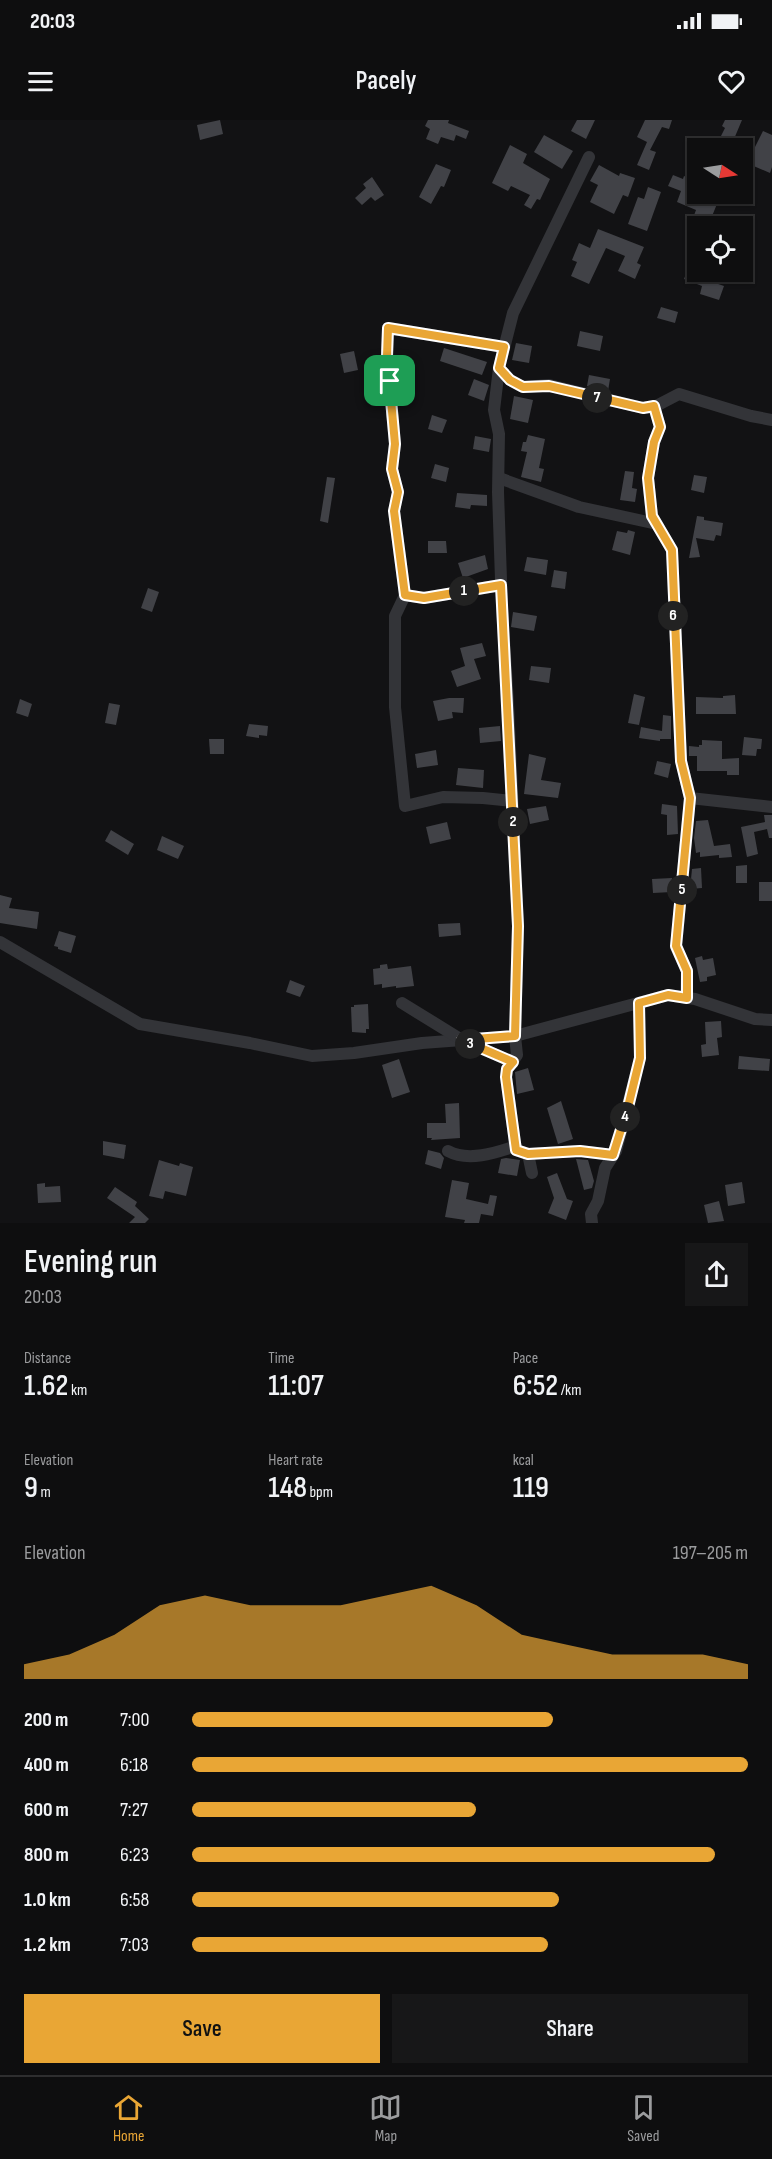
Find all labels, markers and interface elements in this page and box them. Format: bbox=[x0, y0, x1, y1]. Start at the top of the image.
text: 20:03 bbox=[30, 8, 75, 35]
icon: menu bbox=[24, 65, 57, 98]
text: Pacely bbox=[356, 65, 416, 97]
icon: heart bbox=[715, 65, 748, 98]
north arrow bbox=[687, 138, 753, 204]
map controls bbox=[687, 138, 753, 282]
button: locate bbox=[687, 216, 753, 282]
pin bbox=[364, 355, 415, 406]
icon: arrive bbox=[373, 364, 406, 397]
pin: 7 bbox=[582, 383, 612, 413]
text: 7 bbox=[594, 388, 600, 407]
pin: 1 bbox=[449, 576, 479, 606]
text: 1 bbox=[461, 581, 467, 600]
pin: 6 bbox=[658, 601, 688, 631]
text: 6 bbox=[669, 606, 677, 625]
pin: 2 bbox=[498, 807, 528, 837]
text: 2 bbox=[509, 812, 517, 831]
pin: 5 bbox=[667, 875, 697, 905]
text: 5 bbox=[678, 880, 686, 899]
pin: 3 bbox=[455, 1029, 485, 1059]
text: 3 bbox=[466, 1034, 474, 1053]
pin: 4 bbox=[610, 1102, 640, 1132]
text: 4 bbox=[621, 1107, 629, 1126]
text: Evening run bbox=[24, 1242, 158, 1282]
button: share bbox=[685, 1243, 748, 1306]
text: 20:03 bbox=[24, 1285, 62, 1309]
text: Distance bbox=[24, 1349, 71, 1368]
text: Time bbox=[268, 1349, 295, 1368]
text: Pace bbox=[513, 1349, 538, 1368]
text: 1.62 bbox=[24, 1368, 68, 1404]
text: 11:07 bbox=[268, 1368, 324, 1404]
text: 6:52 bbox=[513, 1368, 558, 1404]
text: km bbox=[68, 1381, 87, 1400]
text: /km bbox=[558, 1381, 582, 1400]
text: Elevation bbox=[24, 1451, 73, 1470]
text: Heart rate bbox=[268, 1451, 323, 1470]
text: kcal bbox=[513, 1451, 534, 1470]
text: 9 bbox=[24, 1470, 38, 1506]
text: 148 bbox=[268, 1470, 307, 1506]
text: 119 bbox=[513, 1470, 549, 1506]
text: m bbox=[38, 1483, 51, 1502]
text: bpm bbox=[307, 1483, 333, 1502]
text: Elevation bbox=[24, 1541, 86, 1565]
text: 197–205 m bbox=[673, 1541, 748, 1565]
text: 200 m bbox=[24, 1708, 68, 1732]
text: 7:00 bbox=[120, 1708, 149, 1732]
text: 400 m bbox=[24, 1753, 69, 1777]
text: 6:18 bbox=[120, 1753, 148, 1777]
text: 600 m bbox=[24, 1798, 69, 1822]
text: 7:27 bbox=[120, 1798, 148, 1822]
text: 800 m bbox=[24, 1843, 69, 1867]
text: 6:23 bbox=[120, 1843, 149, 1867]
text: 1.0 km bbox=[24, 1888, 71, 1912]
text: 6:58 bbox=[120, 1888, 149, 1912]
text: 1.2 km bbox=[24, 1933, 71, 1957]
text: 7:03 bbox=[120, 1933, 149, 1957]
button: Save bbox=[24, 1994, 380, 2063]
button: Share bbox=[392, 1994, 748, 2063]
tab: Home bbox=[112, 2091, 145, 2146]
tab: Map bbox=[369, 2091, 402, 2146]
tab: Saved bbox=[627, 2091, 660, 2146]

